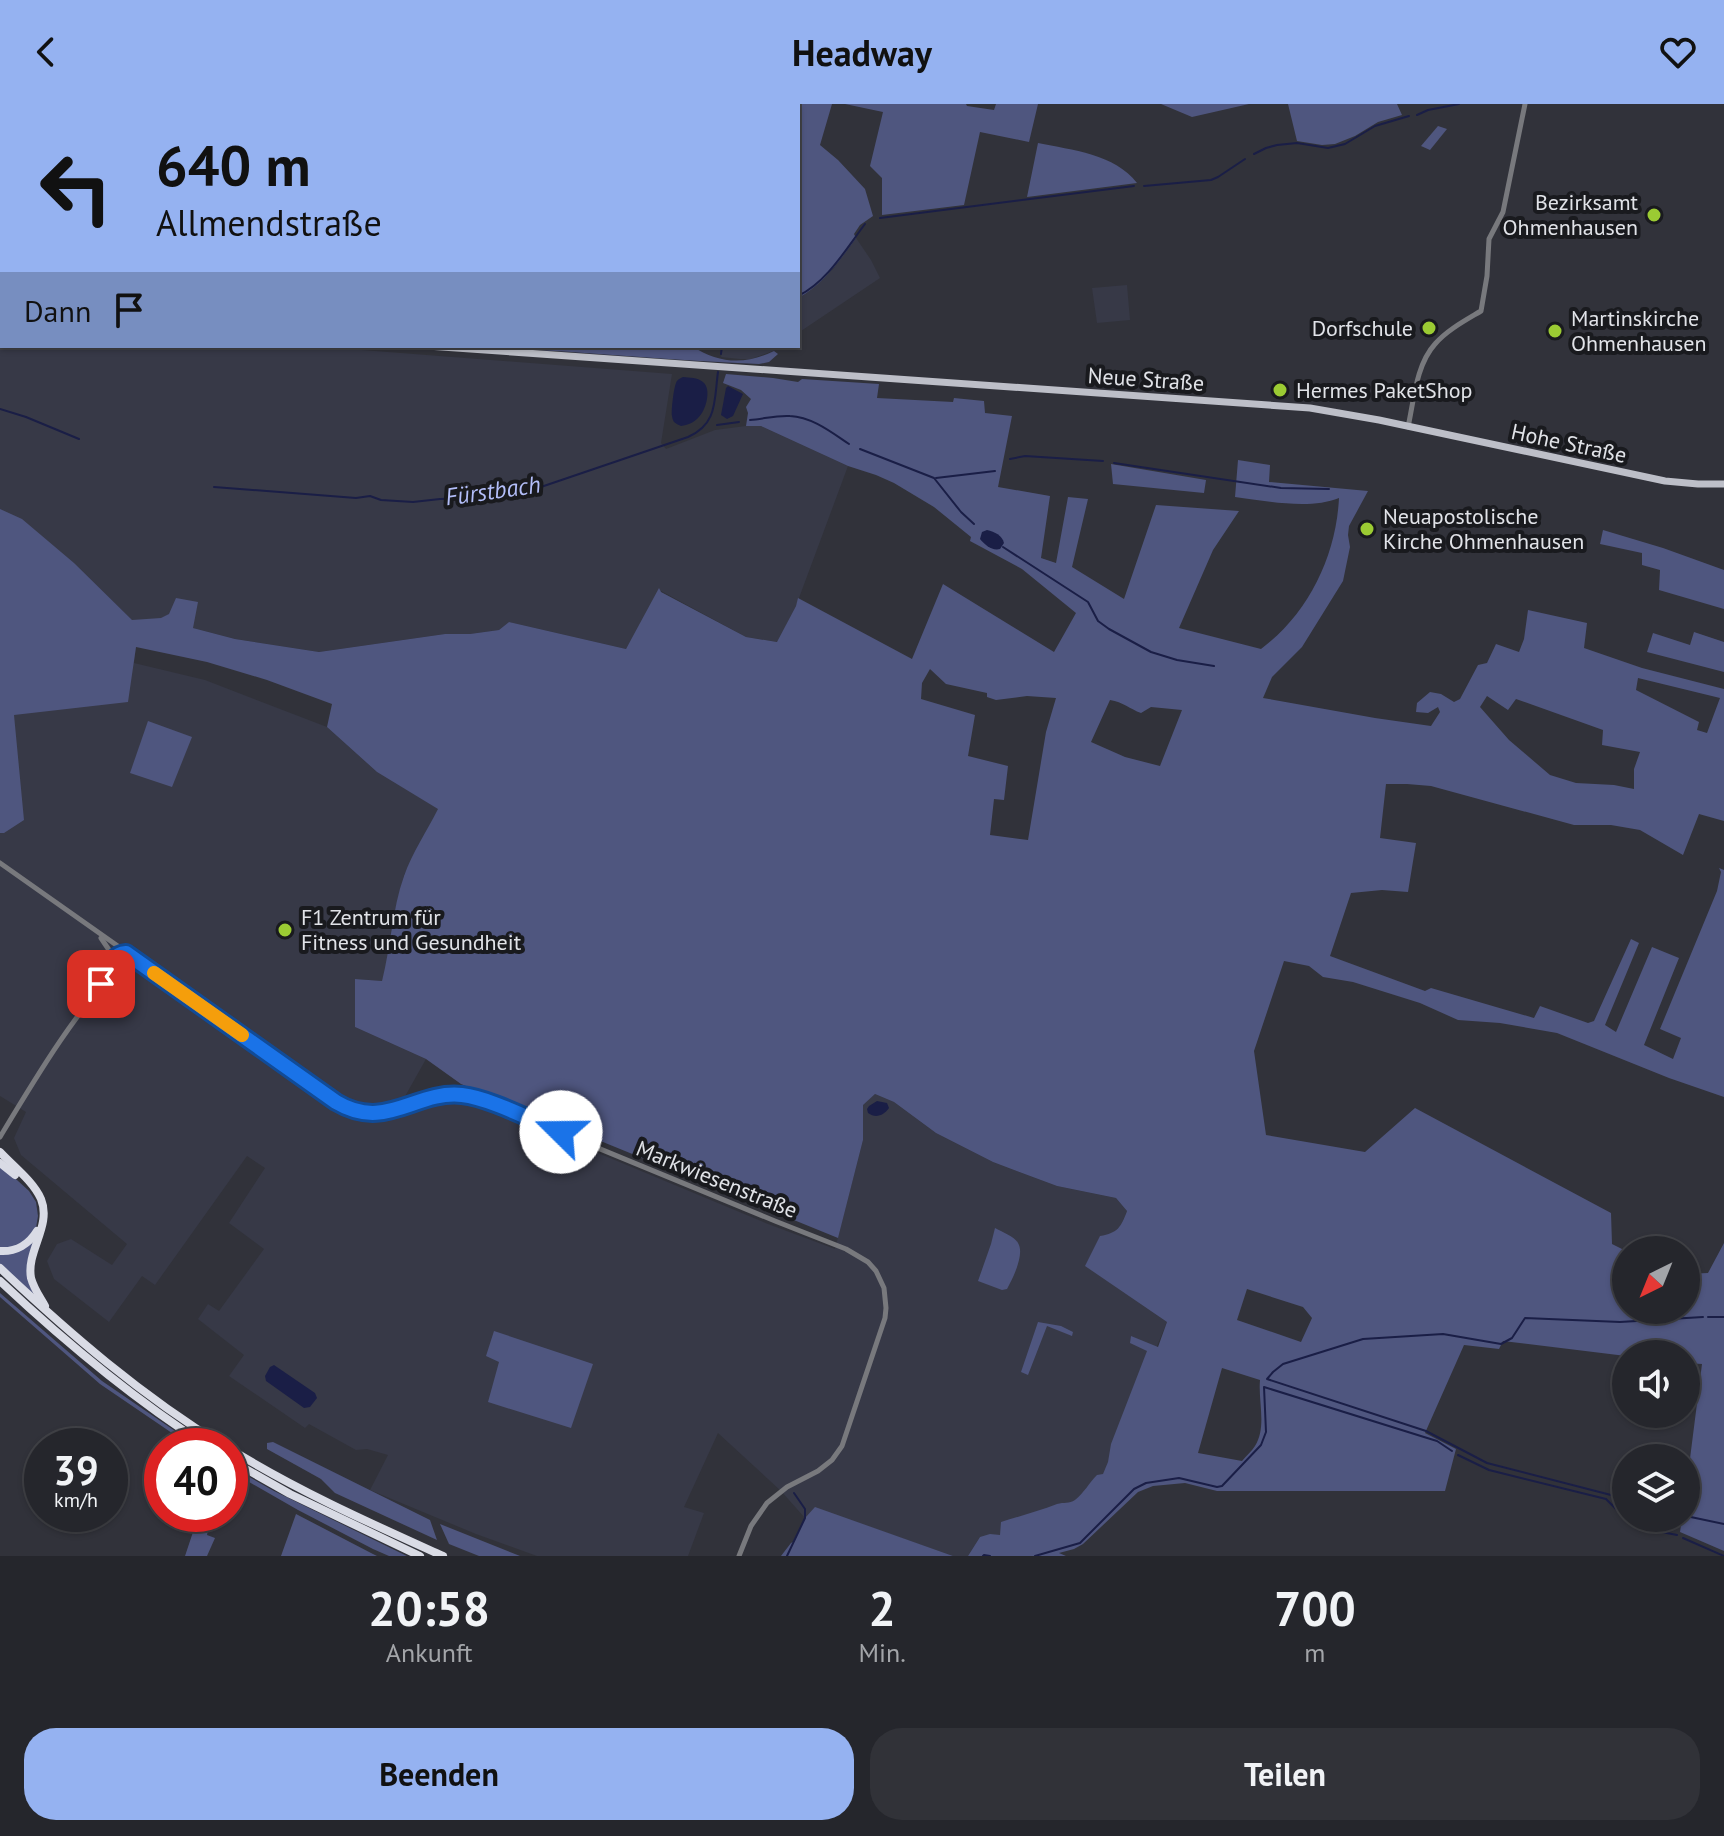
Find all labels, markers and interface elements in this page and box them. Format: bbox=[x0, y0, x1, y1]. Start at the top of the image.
text: Headway bbox=[792, 29, 932, 76]
icon: back bbox=[24, 30, 68, 74]
icon: heart bbox=[1656, 30, 1700, 74]
text: 640 m bbox=[156, 129, 311, 201]
icon: left bbox=[24, 136, 128, 240]
place label: Bezirksamt Ohmenhausen bbox=[1503, 188, 1639, 241]
text: Allmendstraße bbox=[156, 199, 382, 246]
marker: Bezirksamt Ohmenhausen bbox=[1645, 206, 1663, 224]
icon: arrive bbox=[107, 288, 151, 332]
text: Dann bbox=[24, 291, 91, 330]
place label: Martinskirche Ohmenhausen bbox=[1571, 304, 1706, 357]
place label: Dorfschule bbox=[1312, 314, 1413, 342]
marker: Dorfschule bbox=[1420, 319, 1438, 337]
marker: Martinskirche Ohmenhausen bbox=[1546, 322, 1564, 340]
street label: Neue Straße bbox=[1087, 361, 1205, 397]
place label: Hermes PaketShop bbox=[1296, 376, 1472, 404]
marker: Hermes PaketShop bbox=[1271, 381, 1289, 399]
street label: Hohe Straße bbox=[1509, 417, 1629, 469]
water label: Fürstbach bbox=[443, 468, 543, 513]
place label: Neuapostolische Kirche Ohmenhausen bbox=[1383, 502, 1584, 555]
marker: Neuapostolische Kirche Ohmenhausen bbox=[1358, 520, 1376, 538]
place label: F1 Zentrum für Fitness und Gesundheit bbox=[301, 903, 522, 956]
marker: F1 Zentrum für Fitness und Gesundheit bbox=[276, 921, 294, 939]
pin bbox=[67, 950, 135, 1018]
icon: arrive bbox=[79, 962, 123, 1006]
position arrow bbox=[519, 1090, 603, 1174]
street label: Markwiesenstraße bbox=[632, 1134, 802, 1224]
north arrow bbox=[1612, 1236, 1700, 1324]
map controls bbox=[1612, 1236, 1700, 1532]
button: sound bbox=[1612, 1340, 1700, 1428]
speed limit sign: 40 bbox=[144, 1428, 248, 1532]
text: 39 bbox=[53, 1444, 99, 1496]
button: layers bbox=[1612, 1444, 1700, 1532]
text: km/h bbox=[54, 1487, 98, 1513]
text: 20:58 bbox=[368, 1577, 490, 1639]
text: 2 bbox=[868, 1577, 896, 1639]
text: 700 bbox=[1274, 1577, 1356, 1639]
text: Ankunft bbox=[386, 1636, 473, 1669]
text: Min. bbox=[858, 1636, 906, 1669]
text: m bbox=[1304, 1636, 1325, 1669]
button: Beenden bbox=[24, 1728, 854, 1820]
button: Teilen bbox=[870, 1728, 1700, 1820]

